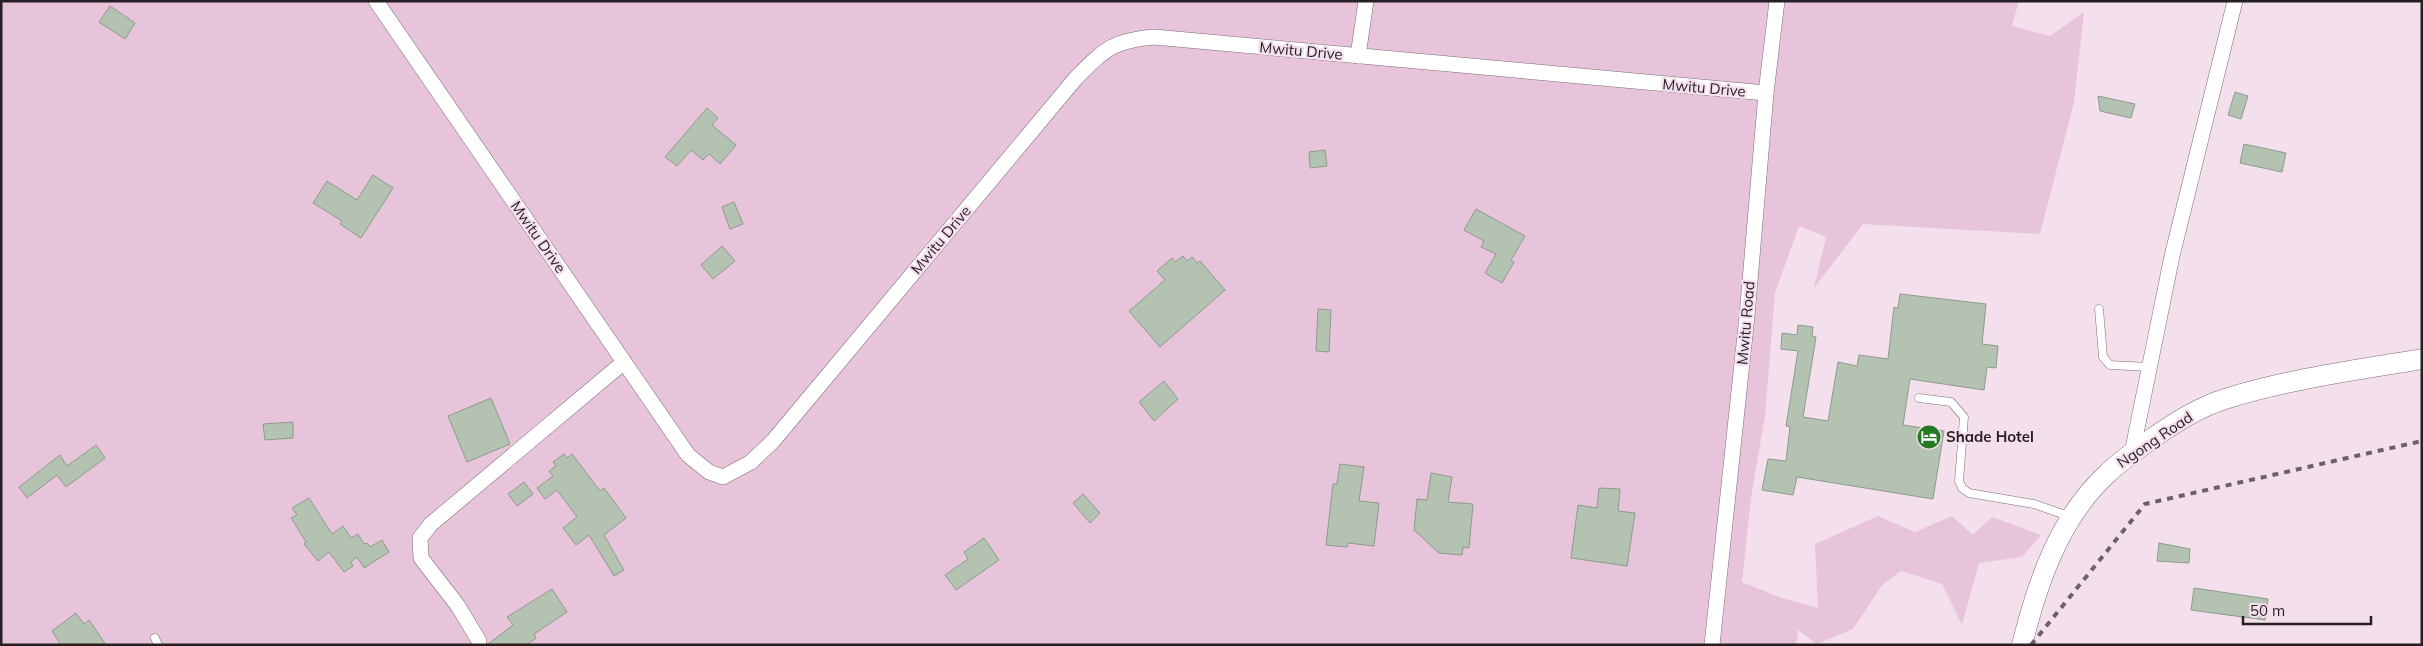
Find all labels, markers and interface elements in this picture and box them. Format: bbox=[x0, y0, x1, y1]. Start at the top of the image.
street label: Mwitu Drive bbox=[1259, 37, 1343, 64]
street label: Mwitu Drive bbox=[1662, 74, 1746, 101]
street label: Mwitu Drive bbox=[507, 197, 570, 276]
street label: Mwitu Drive bbox=[906, 202, 975, 278]
street label: Mwitu Road bbox=[1732, 280, 1759, 366]
street label: Ngong Road bbox=[2113, 407, 2196, 472]
hotel icon: Shade Hotel bbox=[1916, 424, 1942, 450]
place label: Shade Hotel bbox=[1946, 427, 2034, 446]
scale bar bbox=[2243, 594, 2370, 626]
text: 50 m bbox=[2250, 601, 2285, 620]

